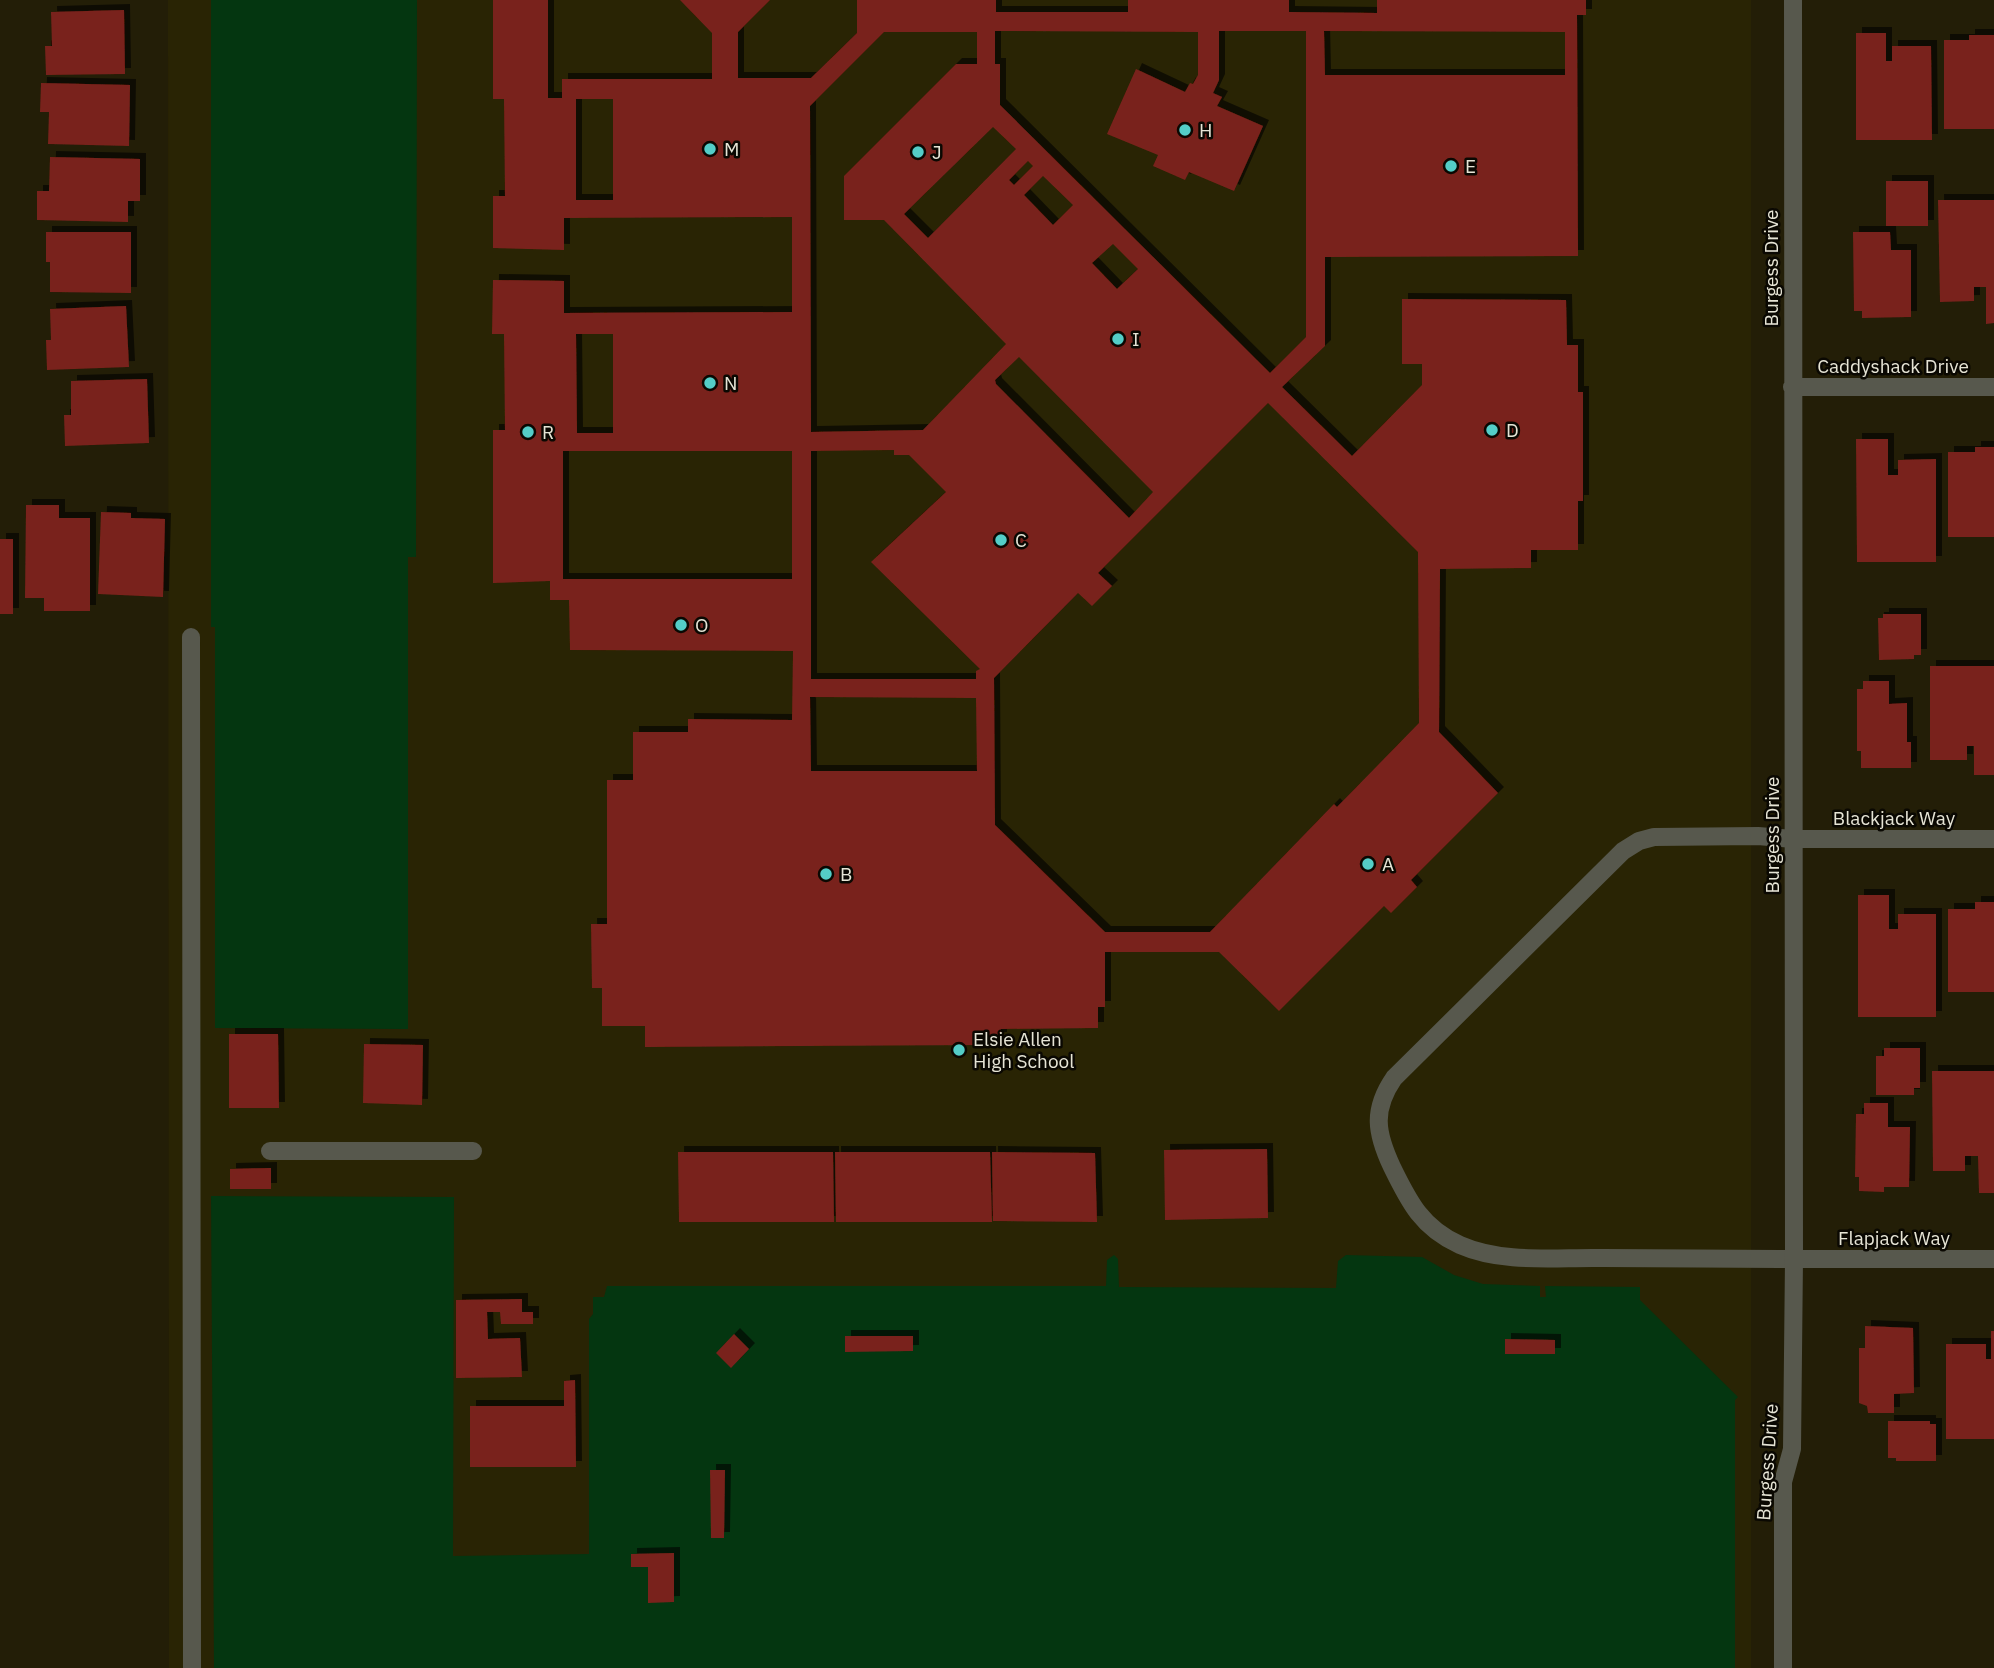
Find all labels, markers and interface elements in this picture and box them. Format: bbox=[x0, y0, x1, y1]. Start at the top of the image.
place label: H bbox=[1199, 118, 1212, 142]
marker: H bbox=[1177, 122, 1193, 138]
place label: M bbox=[724, 137, 739, 161]
place label: J bbox=[932, 140, 942, 164]
marker: M bbox=[702, 141, 718, 157]
marker: J bbox=[910, 144, 926, 160]
place label: E bbox=[1465, 154, 1476, 178]
marker: E bbox=[1443, 158, 1459, 174]
street label: Burgess Drive bbox=[1759, 209, 1783, 327]
place label: I bbox=[1132, 327, 1140, 351]
marker: I bbox=[1110, 331, 1126, 347]
street label: Caddyshack Drive bbox=[1817, 354, 1969, 378]
place label: N bbox=[724, 371, 737, 395]
marker: N bbox=[702, 375, 718, 391]
place label: D bbox=[1506, 418, 1519, 442]
place label: R bbox=[542, 420, 554, 444]
marker: D bbox=[1484, 422, 1500, 438]
marker: R bbox=[520, 424, 536, 440]
place label: C bbox=[1015, 528, 1027, 552]
marker: C bbox=[993, 532, 1009, 548]
place label: O bbox=[695, 613, 708, 637]
marker: O bbox=[673, 617, 689, 633]
street label: Burgess Drive bbox=[1760, 776, 1784, 894]
street label: Blackjack Way bbox=[1833, 806, 1956, 830]
place label: A bbox=[1382, 852, 1394, 876]
marker: A bbox=[1360, 856, 1376, 872]
place label: B bbox=[840, 862, 852, 886]
marker: B bbox=[818, 866, 834, 882]
place label: Elsie Allen High School bbox=[973, 1027, 1074, 1073]
marker: Elsie Allen High School bbox=[951, 1042, 967, 1058]
street label: Flapjack Way bbox=[1838, 1226, 1951, 1250]
street label: Burgess Drive bbox=[1751, 1403, 1783, 1521]

